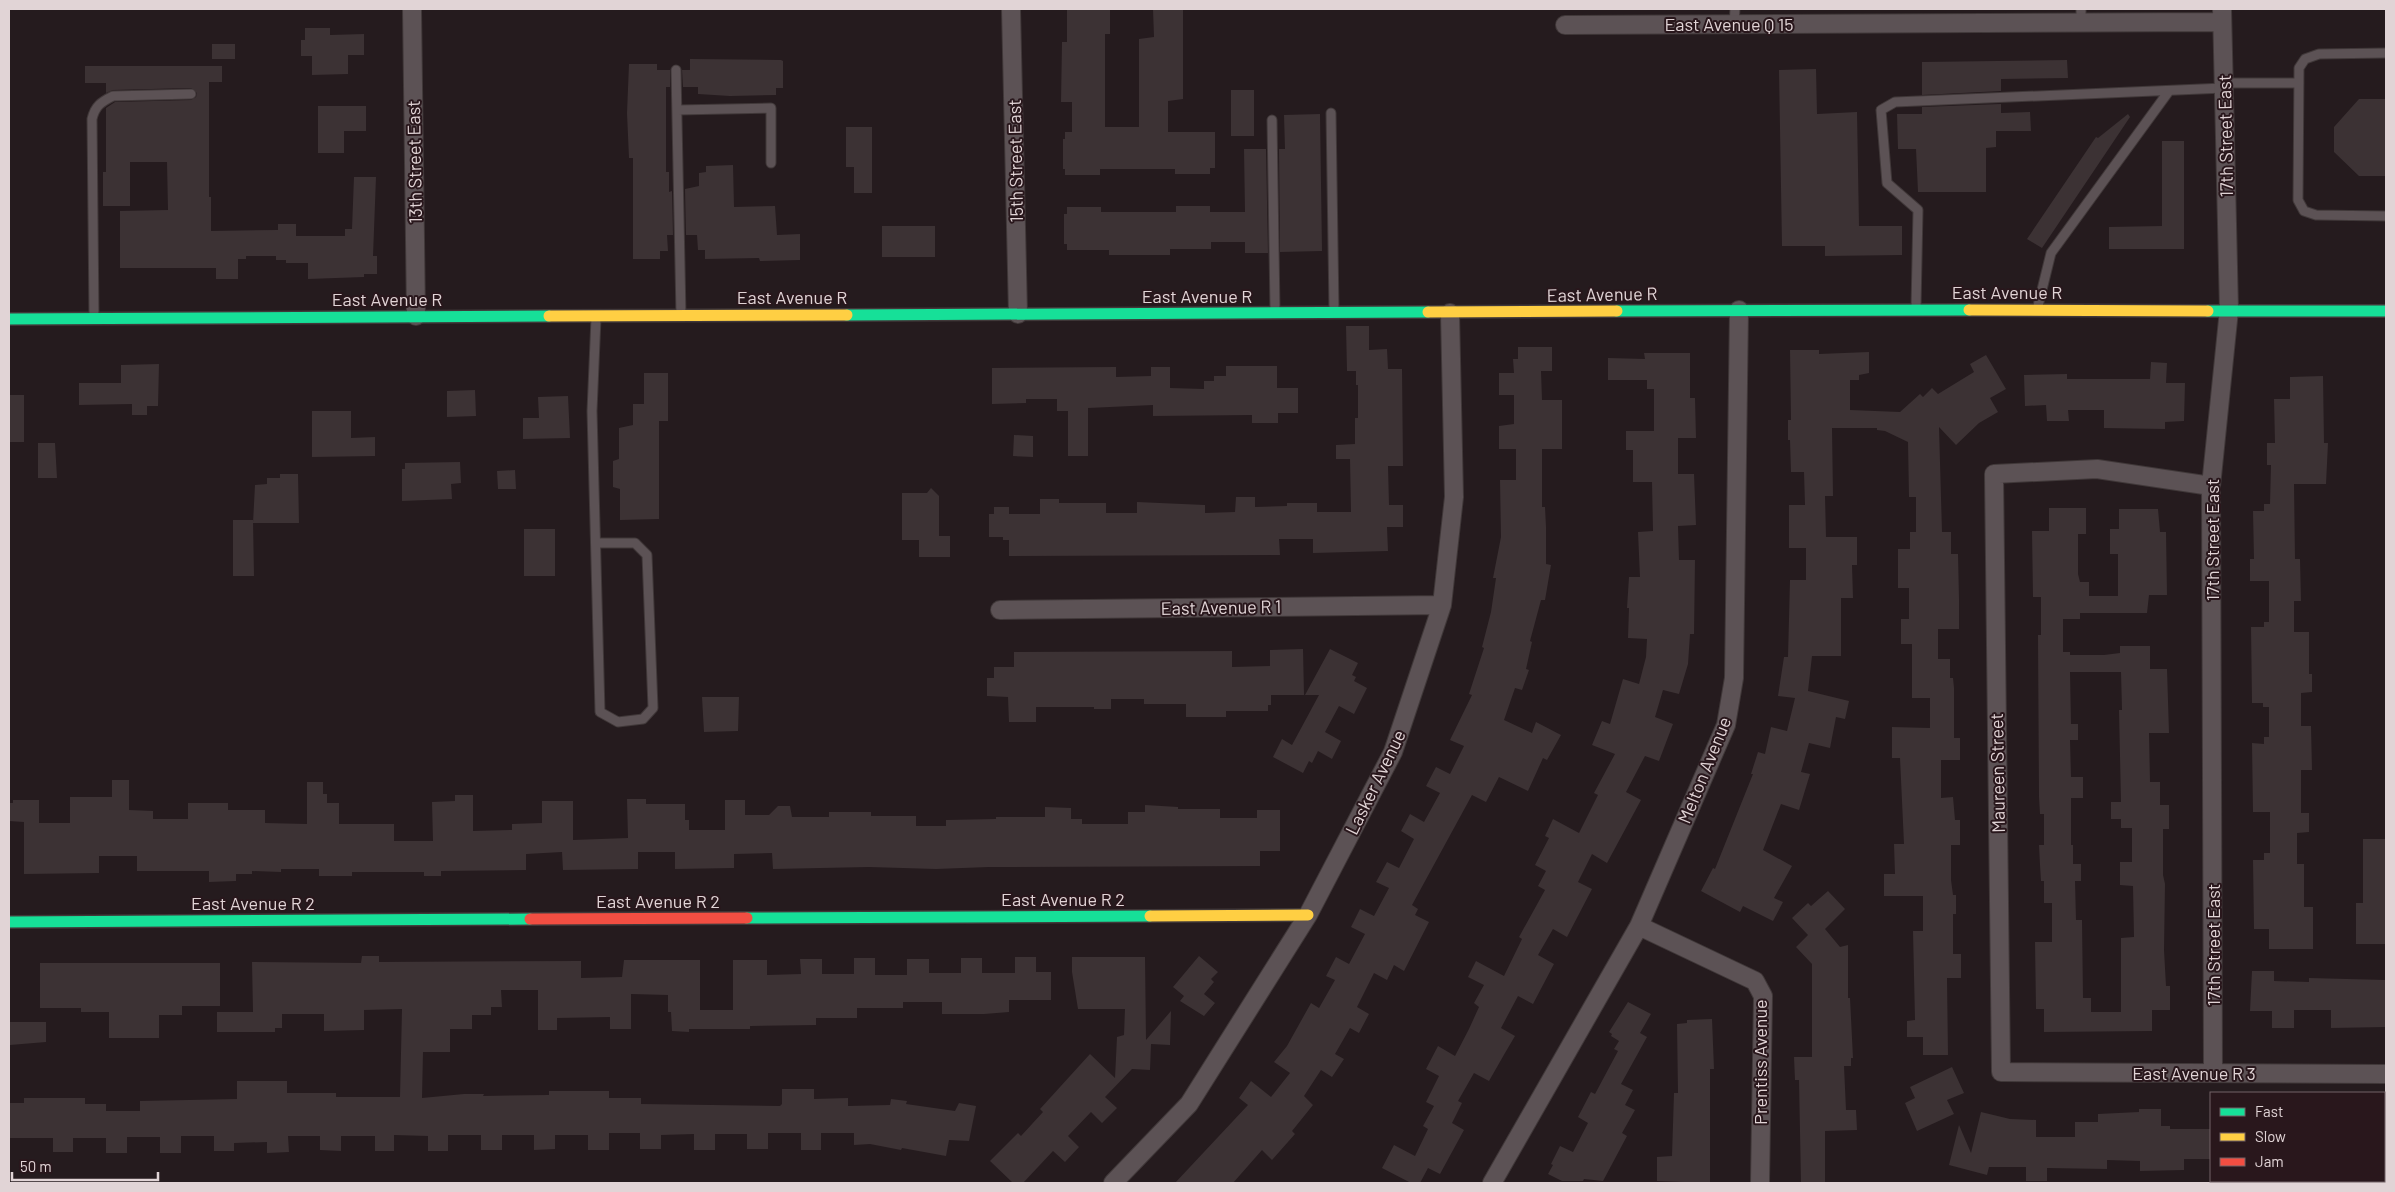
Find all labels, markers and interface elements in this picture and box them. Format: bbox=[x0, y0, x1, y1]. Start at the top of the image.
street label: East Avenue Q 15 bbox=[1664, 13, 1794, 35]
street label: 17th Street East bbox=[2213, 74, 2237, 198]
street label: 15th Street East bbox=[1003, 99, 1027, 223]
street label: 13th Street East bbox=[402, 100, 426, 224]
street label: East Avenue R bbox=[1952, 281, 2062, 303]
street label: East Avenue R bbox=[1546, 282, 1658, 306]
street label: East Avenue R bbox=[1142, 285, 1252, 307]
street label: East Avenue R bbox=[737, 286, 847, 308]
street label: East Avenue R bbox=[332, 288, 442, 310]
street label: 17th Street East bbox=[2201, 479, 2223, 601]
street label: East Avenue R 1 bbox=[1161, 595, 1281, 619]
street label: Melton Avenue bbox=[1673, 713, 1735, 827]
street label: Maureen Street bbox=[1985, 713, 2009, 833]
street label: Lasker Avenue bbox=[1340, 726, 1410, 838]
street label: 17th Street East bbox=[2202, 884, 2224, 1006]
street label: East Avenue R 2 bbox=[1001, 888, 1125, 910]
street label: East Avenue R 2 bbox=[596, 890, 720, 912]
street label: East Avenue R 2 bbox=[191, 892, 315, 914]
street label: Prentiss Avenue bbox=[1749, 999, 1771, 1125]
street label: East Avenue R 3 bbox=[2132, 1062, 2256, 1084]
legend bbox=[2210, 1092, 2385, 1182]
text: Fast bbox=[2255, 1102, 2283, 1120]
text: Slow bbox=[2255, 1127, 2286, 1145]
scale bar bbox=[12, 1150, 159, 1182]
text: Jam bbox=[2255, 1152, 2284, 1170]
text: 50 m bbox=[20, 1157, 52, 1175]

